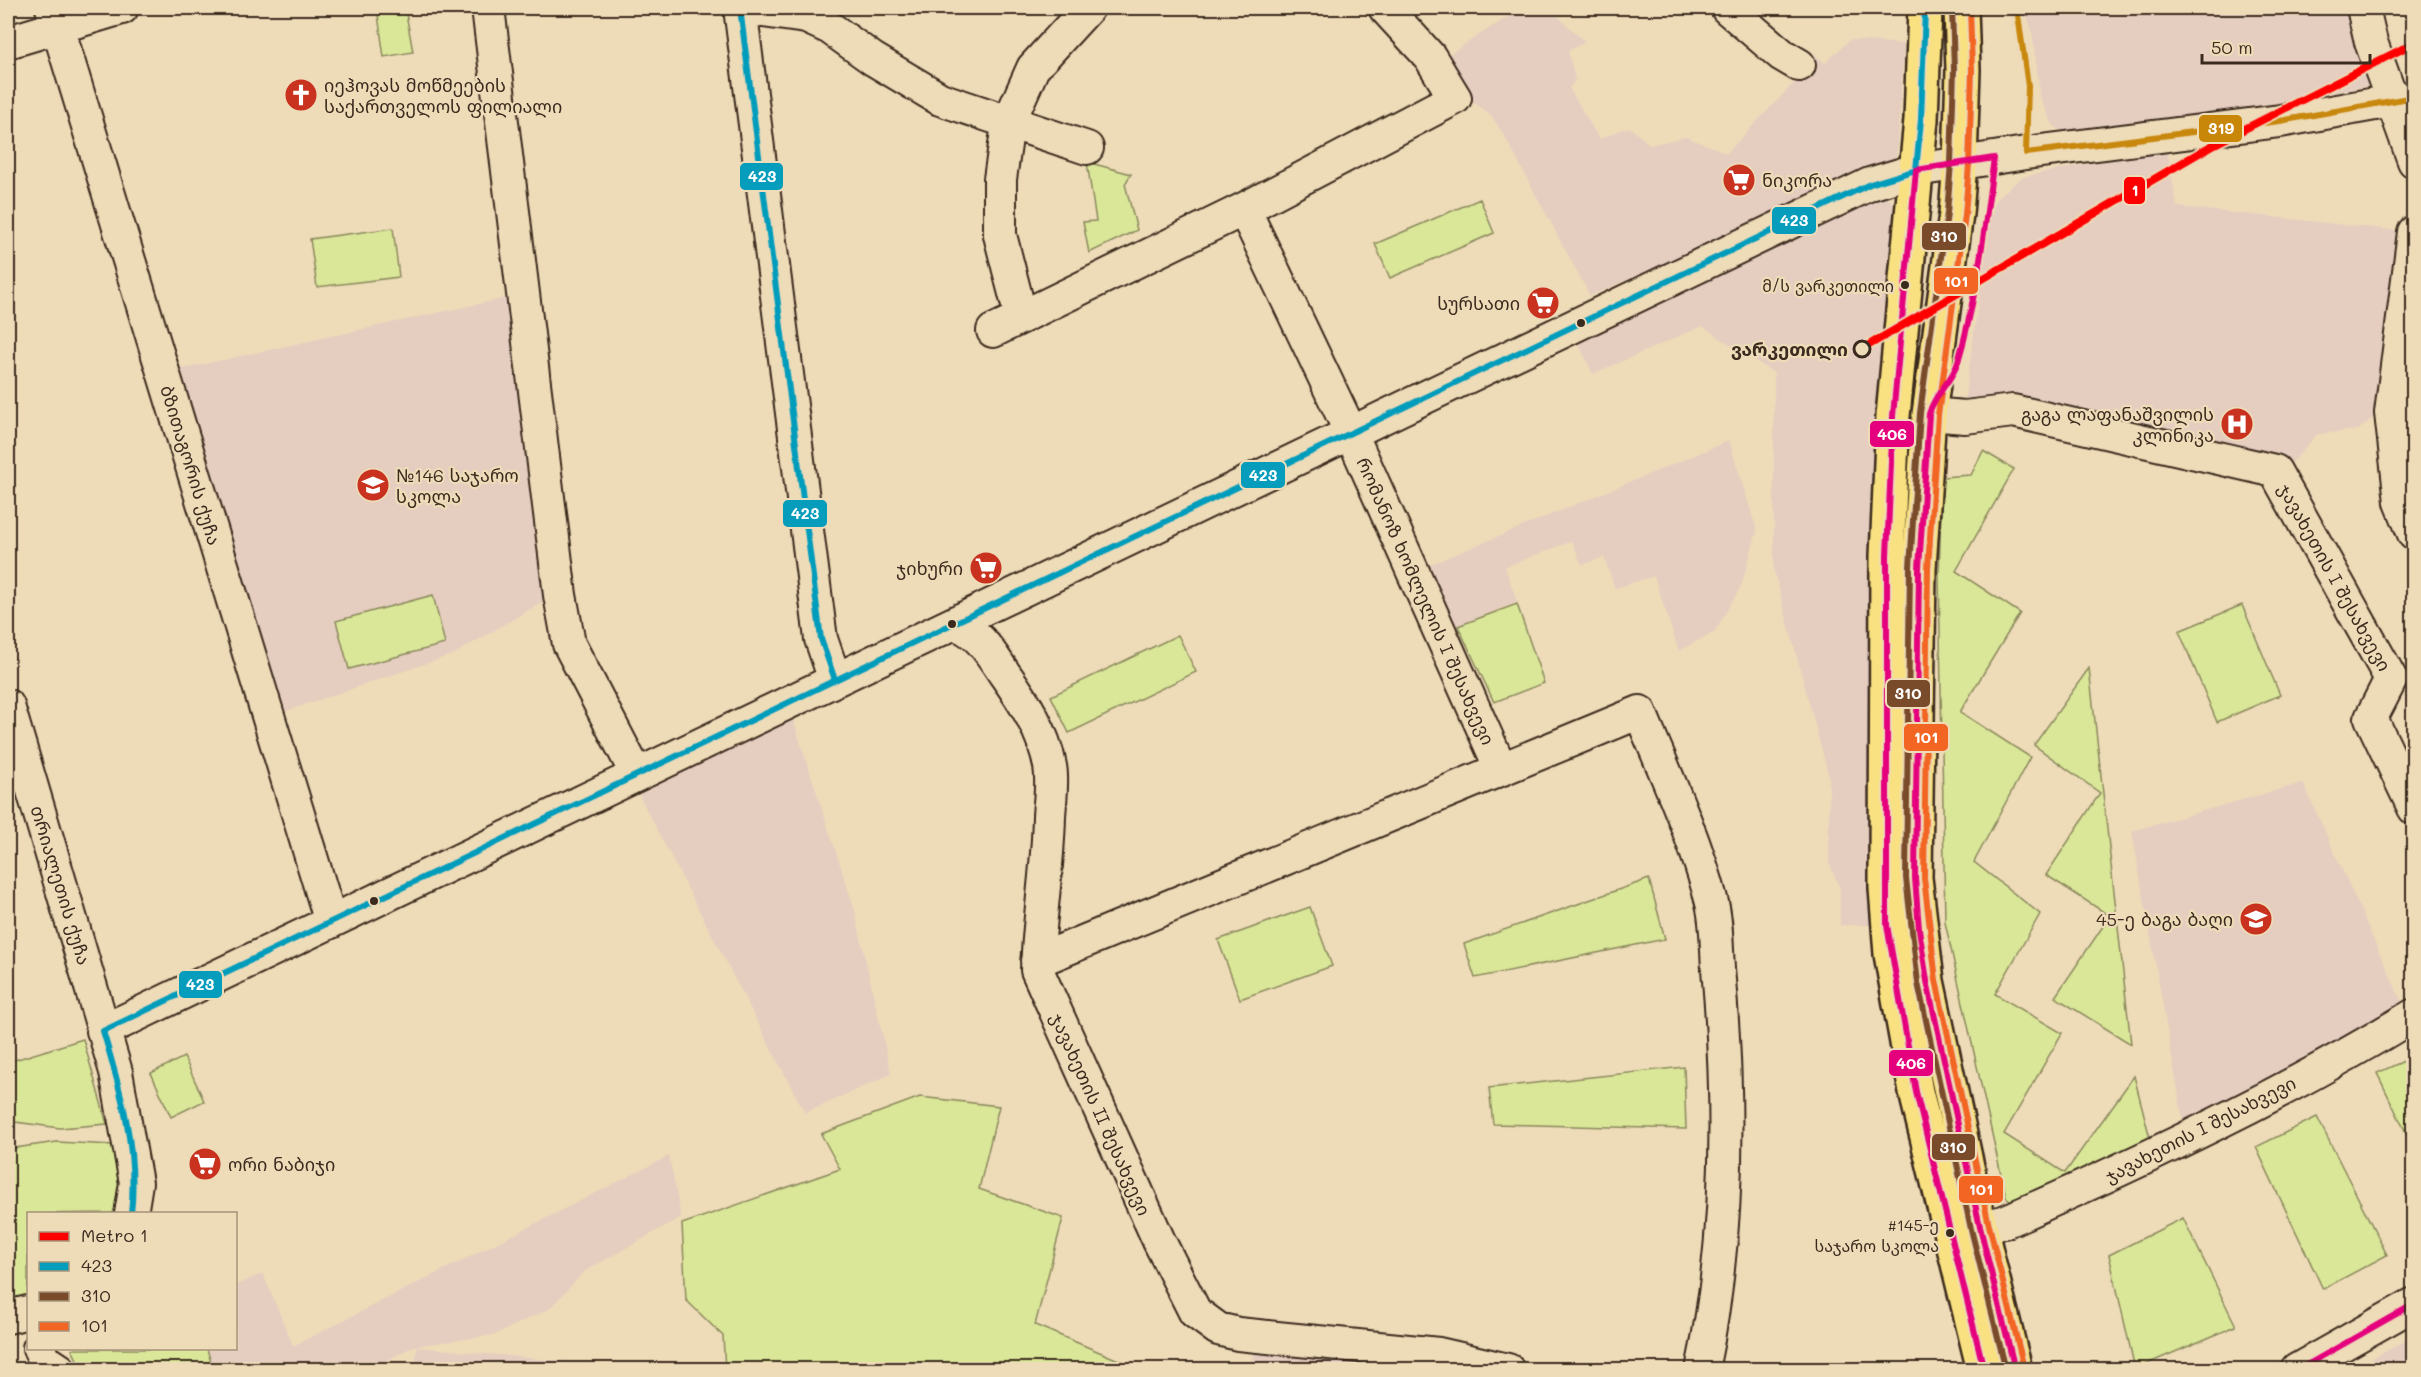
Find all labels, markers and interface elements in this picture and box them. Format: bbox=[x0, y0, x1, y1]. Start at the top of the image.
scale bar bbox=[2202, 27, 2370, 65]
text: 50 m bbox=[2211, 35, 2253, 59]
place label: იეჰოვას მოწმეების საქართველოს ფილიალი bbox=[324, 73, 562, 118]
church icon: იეჰოვას მოწმეების საქართველოს ფილიალი bbox=[283, 77, 319, 113]
line badge: 319 bbox=[2198, 114, 2243, 143]
text: 319 bbox=[2208, 117, 2235, 138]
line badge: 423 bbox=[739, 162, 784, 191]
supermarket icon: ნიკორა bbox=[1721, 162, 1757, 198]
text: 423 bbox=[748, 165, 777, 186]
place label: ნიკორა bbox=[1762, 168, 1832, 192]
line badge: 1 bbox=[2123, 176, 2146, 205]
text: 1 bbox=[2131, 179, 2139, 200]
line badge: 423 bbox=[1771, 206, 1817, 235]
text: 423 bbox=[1780, 209, 1809, 230]
line badge: 310 bbox=[1921, 222, 1967, 251]
text: 310 bbox=[1931, 225, 1957, 246]
line badge: 101 bbox=[1933, 267, 1979, 295]
text: 101 bbox=[1944, 270, 1968, 291]
place label: მ/ს ვარკეთილი bbox=[1762, 275, 1894, 297]
marker: მ/ს ვარკეთილი bbox=[1899, 279, 1911, 291]
supermarket icon: სურსათი bbox=[1525, 285, 1561, 321]
place label: სურსათი bbox=[1437, 291, 1520, 315]
unlabelled marker bbox=[1575, 317, 1587, 329]
place label: ვარკეთილი bbox=[1731, 337, 1848, 361]
marker: ვარკეთილი bbox=[1853, 340, 1871, 358]
street label: ბზითაგორის ქუჩა bbox=[155, 382, 227, 548]
place label: გაგა ლაფანაშვილის კლინიკა bbox=[2021, 402, 2214, 447]
hospital icon: გაგა ლაფანაშვილის კლინიკა bbox=[2219, 406, 2255, 442]
line badge: 406 bbox=[1869, 420, 1915, 448]
text: 406 bbox=[1877, 423, 1907, 444]
street label: რომანოზ ხომლელის I შესახვევი bbox=[1352, 453, 1500, 749]
line badge: 423 bbox=[1240, 461, 1286, 489]
place label: №146 საჯარო სკოლა bbox=[396, 463, 519, 508]
text: 423 bbox=[1249, 464, 1278, 485]
school or university icon: №146 საჯარო სკოლა bbox=[355, 467, 391, 503]
street label: ჯავახეთის I შესახვევი bbox=[2273, 479, 2397, 675]
line badge: 423 bbox=[782, 499, 828, 528]
text: 423 bbox=[791, 502, 820, 523]
supermarket icon: ჯიხური bbox=[968, 550, 1004, 586]
place label: ჯიხური bbox=[896, 556, 963, 580]
unlabelled marker bbox=[946, 618, 958, 630]
line badge: 310 bbox=[1886, 679, 1931, 708]
text: 310 bbox=[1895, 682, 1921, 703]
line badge: 101 bbox=[1903, 723, 1949, 752]
text: 101 bbox=[1914, 726, 1938, 747]
street label: თრიალეთის ქუჩა bbox=[25, 802, 97, 968]
unlabelled marker bbox=[368, 895, 380, 907]
school or university icon: 45-ე ბაგა ბაღი bbox=[2238, 901, 2274, 937]
place label: 45-ე ბაგა ბაღი bbox=[2096, 907, 2233, 931]
line badge: 423 bbox=[178, 970, 223, 999]
text: 423 bbox=[186, 973, 215, 994]
street label: ჯავახეთის II შესახვევი bbox=[1045, 1009, 1157, 1219]
line badge: 406 bbox=[1888, 1049, 1934, 1077]
text: 406 bbox=[1896, 1052, 1926, 1073]
street label: ჯავახეთის I შესახვევი bbox=[2100, 1070, 2300, 1188]
line badge: 310 bbox=[1931, 1133, 1976, 1161]
text: 310 bbox=[1940, 1136, 1966, 1157]
supermarket icon: ორი ნაბიჯი bbox=[187, 1146, 223, 1182]
place label: ორი ნაბიჯი bbox=[228, 1152, 335, 1176]
line badge: 101 bbox=[1958, 1175, 2004, 1204]
text: 101 bbox=[1969, 1178, 1993, 1199]
legend bbox=[27, 1212, 237, 1350]
place label: #145-ე საჯარო სკოლა bbox=[1815, 1214, 1939, 1257]
text: Metro 1 bbox=[81, 1223, 148, 1247]
marker: #145-ე საჯარო სკოლა bbox=[1944, 1227, 1956, 1239]
text: 423 bbox=[81, 1253, 112, 1277]
text: 310 bbox=[81, 1283, 111, 1307]
text: 101 bbox=[81, 1313, 108, 1337]

